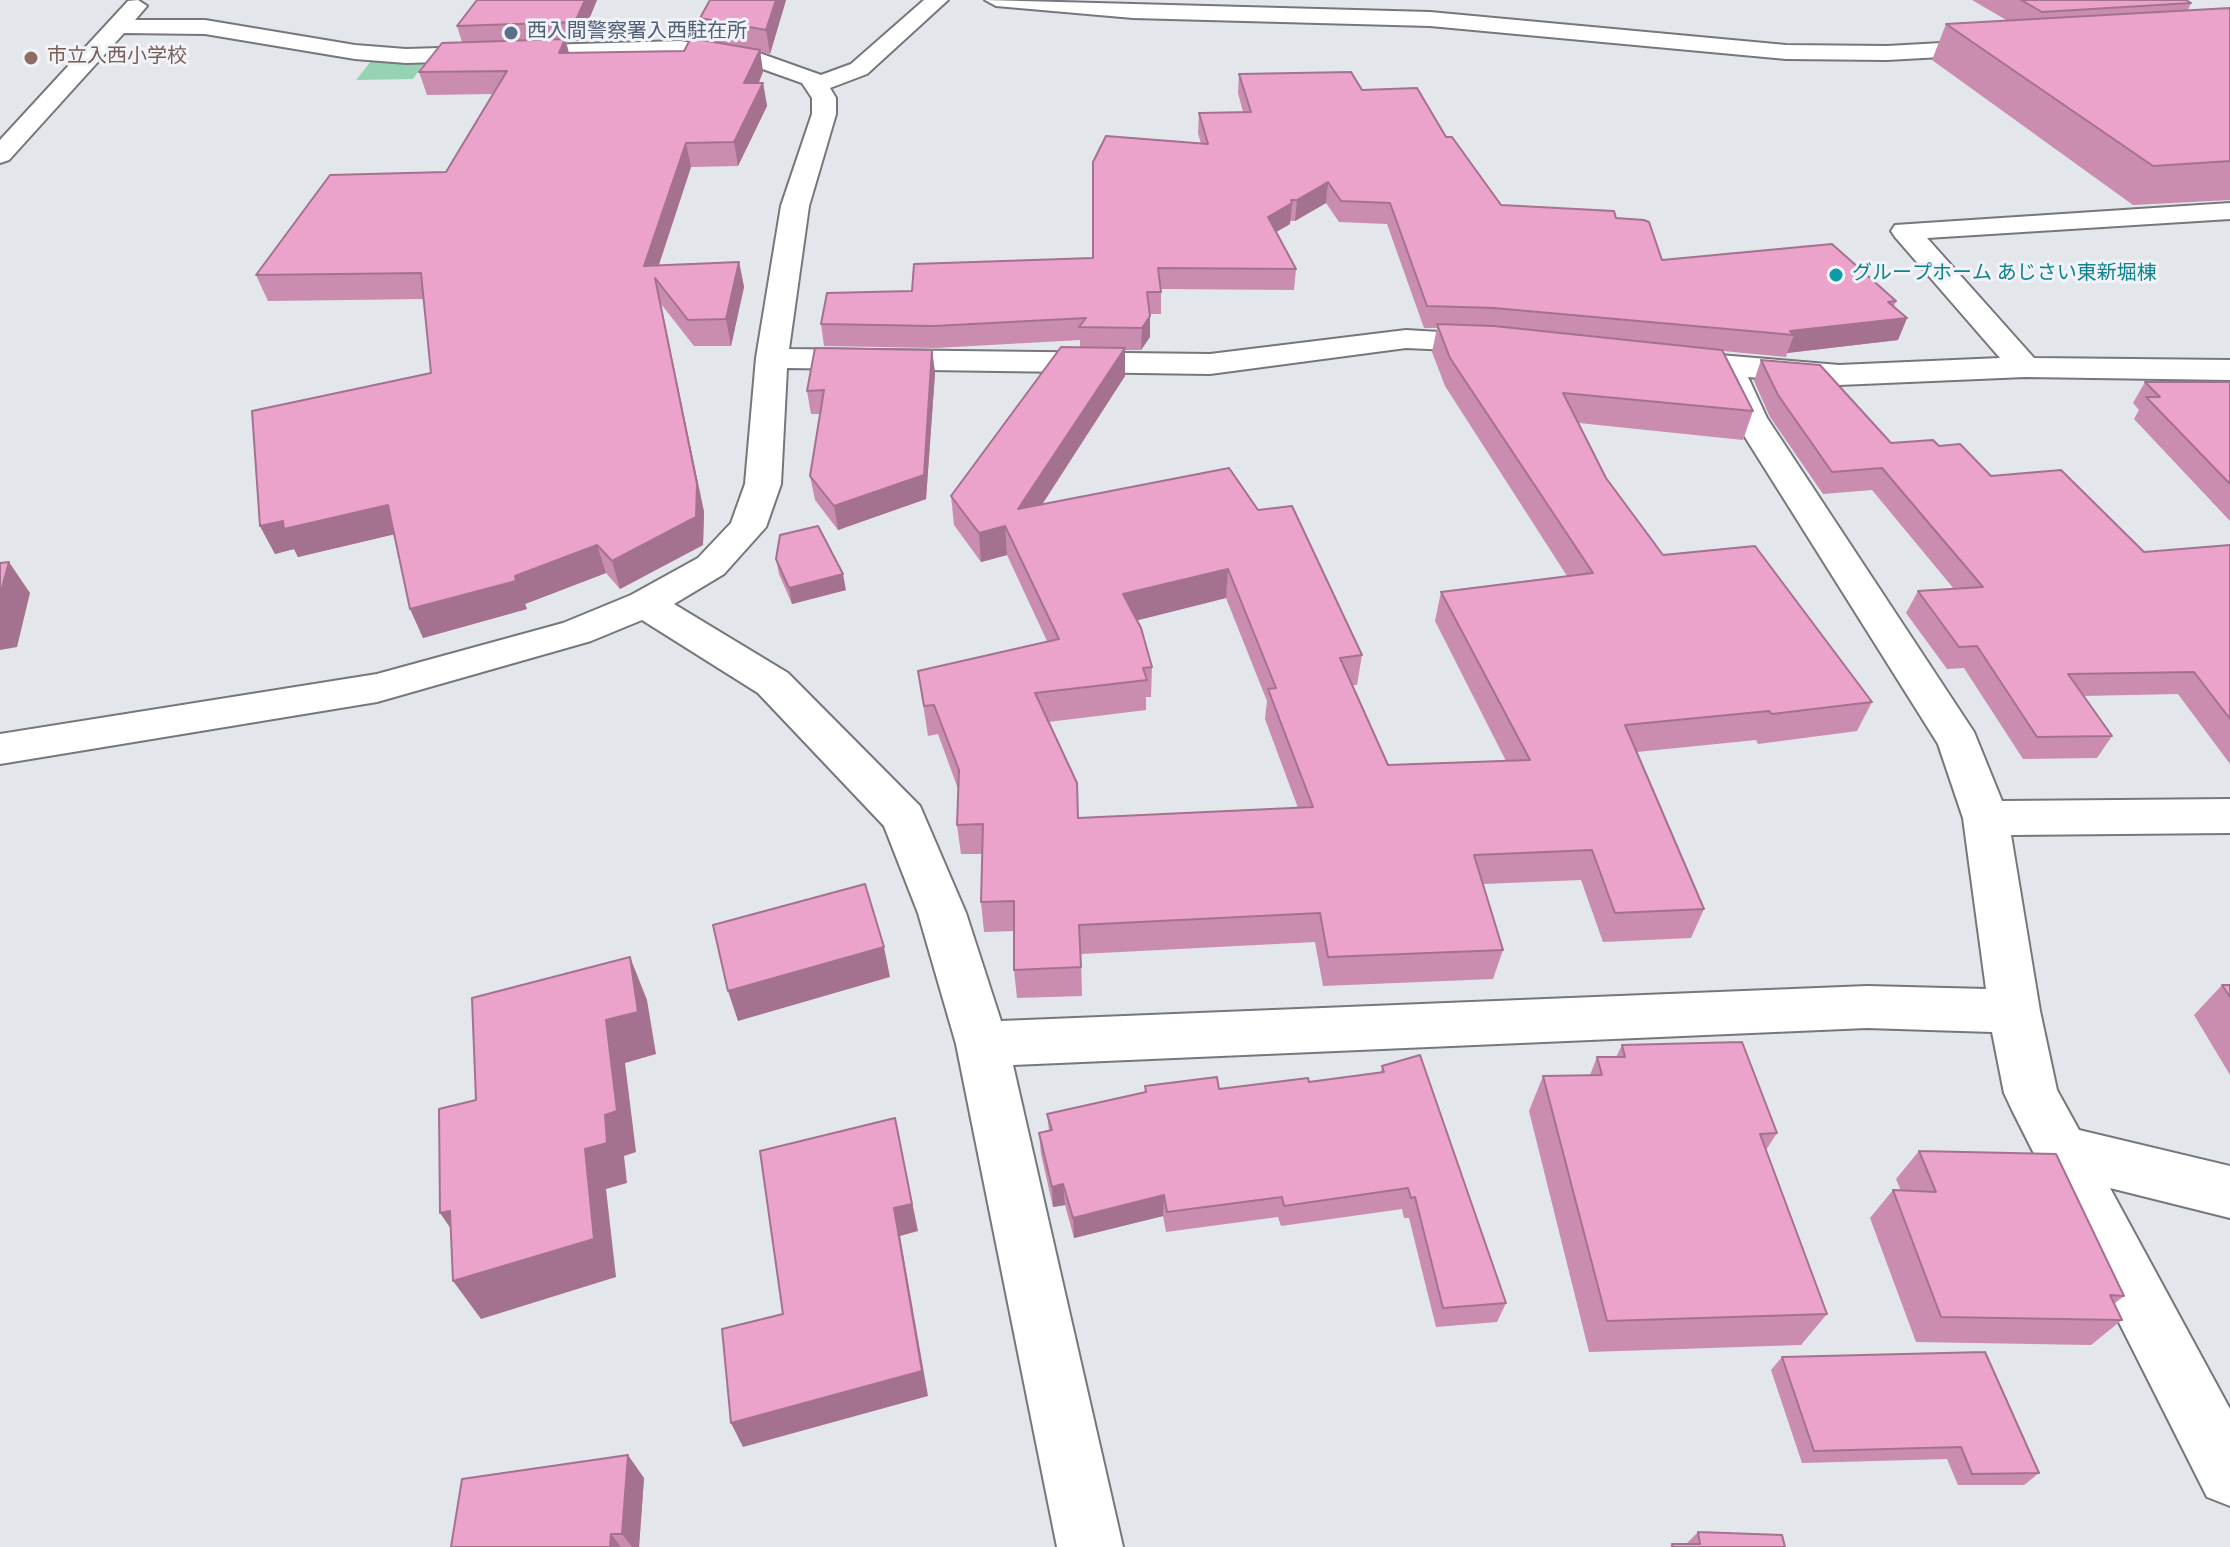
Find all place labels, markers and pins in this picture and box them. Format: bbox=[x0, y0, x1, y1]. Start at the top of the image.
place label: 西入間警察署入西駐在所 bbox=[527, 21, 747, 45]
marker: 西入間警察署入西駐在所 bbox=[502, 24, 520, 42]
place label: 市立入西小学校 bbox=[47, 46, 187, 70]
marker: 市立入西小学校 bbox=[22, 49, 40, 67]
place label: グループホーム あじさい東新堀棟 bbox=[1852, 263, 2157, 287]
marker: グループホーム あじさい東新堀棟 bbox=[1827, 266, 1845, 284]

